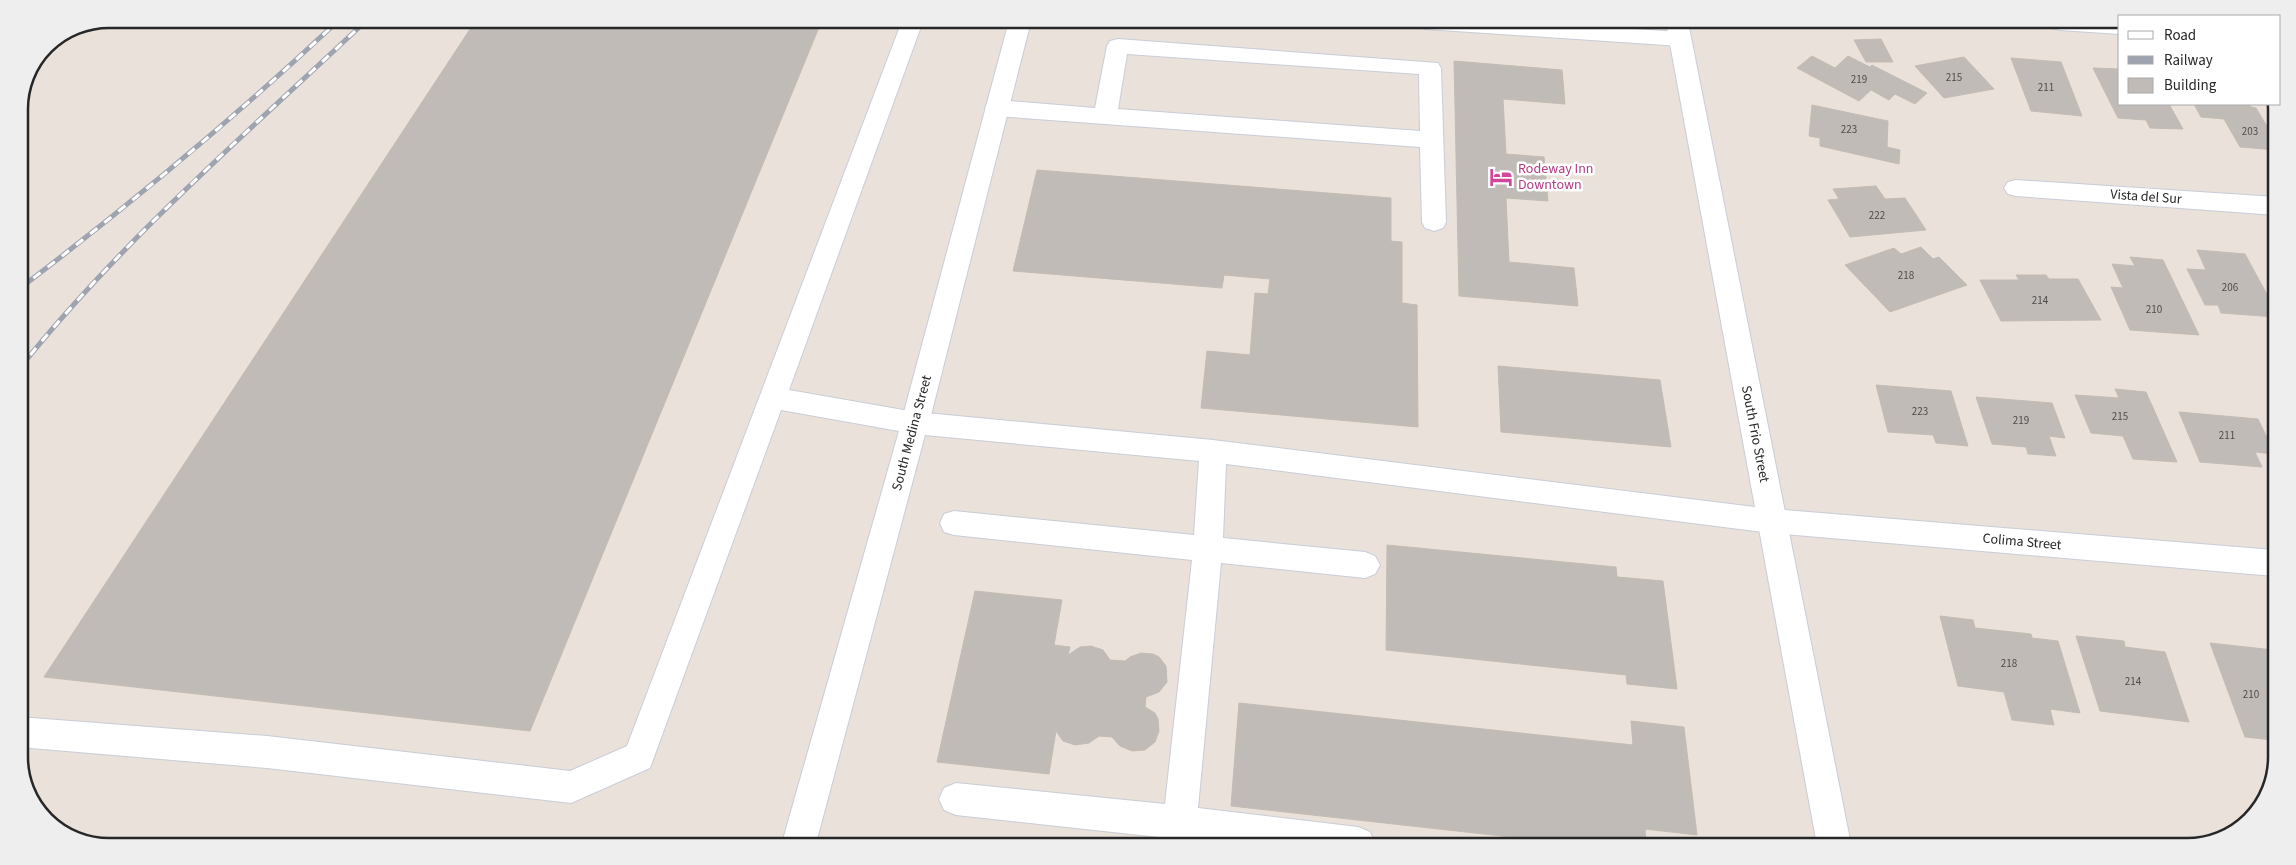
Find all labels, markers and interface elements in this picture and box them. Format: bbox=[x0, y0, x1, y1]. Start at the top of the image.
legend bbox=[2118, 15, 2281, 105]
text: Road bbox=[2164, 25, 2196, 46]
text: Railway bbox=[2164, 50, 2213, 71]
house number: 215 bbox=[1946, 70, 1962, 85]
house number: 219 bbox=[1851, 72, 1867, 87]
text: Building bbox=[2164, 75, 2217, 96]
house number: 211 bbox=[2038, 80, 2054, 95]
house number: 223 bbox=[1841, 122, 1857, 137]
house number: 203 bbox=[2242, 124, 2258, 139]
place label: Rodeway Inn Downtown bbox=[1518, 159, 1594, 195]
hotel icon: Rodeway Inn Downtown bbox=[1488, 164, 1514, 190]
street label: Vista del Sur bbox=[2110, 185, 2183, 209]
house number: 222 bbox=[1869, 208, 1885, 223]
house number: 218 bbox=[1898, 268, 1915, 283]
house number: 206 bbox=[2222, 280, 2239, 295]
house number: 214 bbox=[2032, 293, 2049, 308]
house number: 210 bbox=[2146, 302, 2162, 317]
street label: South Medina Street bbox=[887, 373, 937, 493]
street label: South Frio Street bbox=[1736, 384, 1774, 484]
house number: 223 bbox=[1912, 404, 1928, 419]
house number: 215 bbox=[2112, 409, 2128, 424]
house number: 219 bbox=[2013, 413, 2029, 428]
house number: 211 bbox=[2219, 428, 2235, 443]
street label: Colima Street bbox=[1982, 529, 2063, 555]
house number: 218 bbox=[2001, 656, 2018, 671]
house number: 214 bbox=[2125, 674, 2142, 689]
house number: 210 bbox=[2243, 687, 2259, 702]

